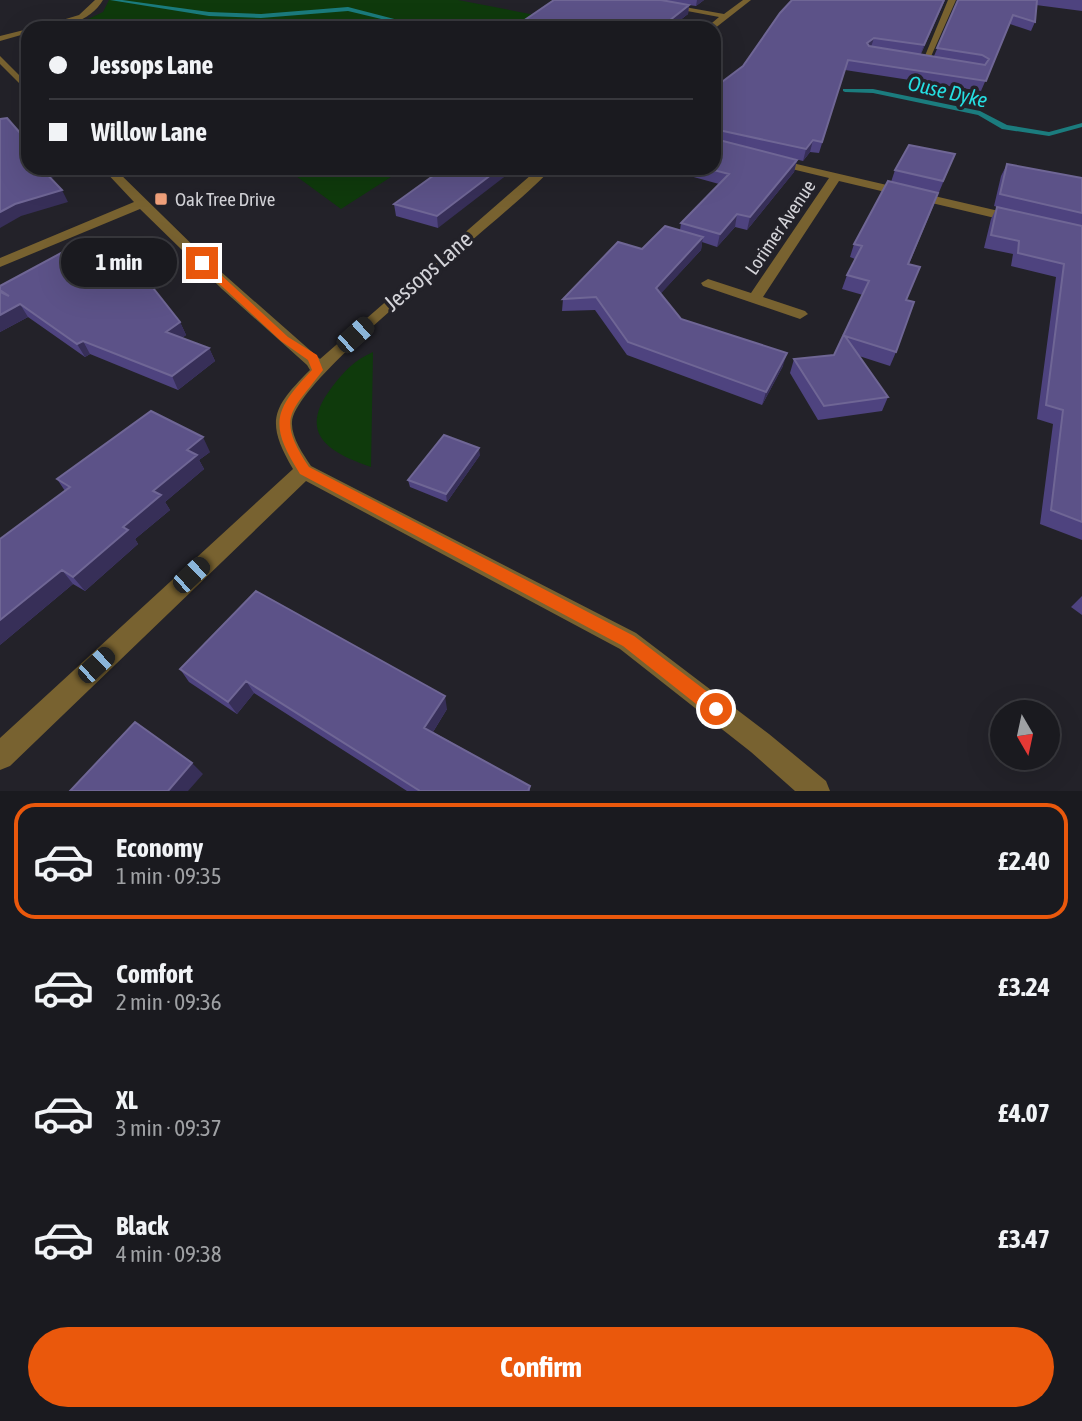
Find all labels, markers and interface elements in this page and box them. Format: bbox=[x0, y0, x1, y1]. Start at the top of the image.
text: Jessops Lane bbox=[91, 50, 213, 80]
water label: Ouse Dyke bbox=[906, 70, 990, 112]
text: Willow Lane bbox=[91, 117, 207, 147]
street label: Lorimer Avenue bbox=[740, 176, 820, 278]
place label: Oak Tree Drive bbox=[175, 188, 275, 210]
marker: Oak Tree Drive bbox=[153, 191, 169, 207]
street label: Jessops Lane bbox=[379, 226, 477, 316]
callout: 1 min bbox=[62, 238, 178, 288]
route end bbox=[186, 247, 218, 279]
text: 1 min bbox=[96, 249, 142, 275]
car bbox=[333, 313, 378, 357]
car bbox=[169, 553, 214, 597]
car bbox=[74, 643, 119, 687]
route start bbox=[700, 693, 732, 725]
north arrow bbox=[990, 700, 1060, 770]
map controls bbox=[990, 700, 1060, 770]
icon: car bbox=[32, 830, 95, 893]
text: Economy bbox=[116, 833, 203, 863]
text: £2.40 bbox=[998, 846, 1050, 876]
text: 1 min · 09:35 bbox=[116, 863, 222, 889]
icon: car bbox=[32, 956, 95, 1019]
text: Comfort bbox=[116, 959, 193, 989]
text: £3.24 bbox=[998, 972, 1050, 1002]
text: 2 min · 09:36 bbox=[116, 989, 222, 1015]
icon: car bbox=[32, 1082, 95, 1145]
text: XL bbox=[116, 1085, 138, 1115]
text: £4.07 bbox=[998, 1098, 1050, 1128]
text: 3 min · 09:37 bbox=[116, 1115, 222, 1141]
icon: car bbox=[32, 1208, 95, 1271]
text: Black bbox=[116, 1211, 168, 1241]
text: £3.47 bbox=[998, 1224, 1050, 1254]
text: 4 min · 09:38 bbox=[116, 1241, 222, 1267]
button: Confirm bbox=[28, 1327, 1054, 1407]

